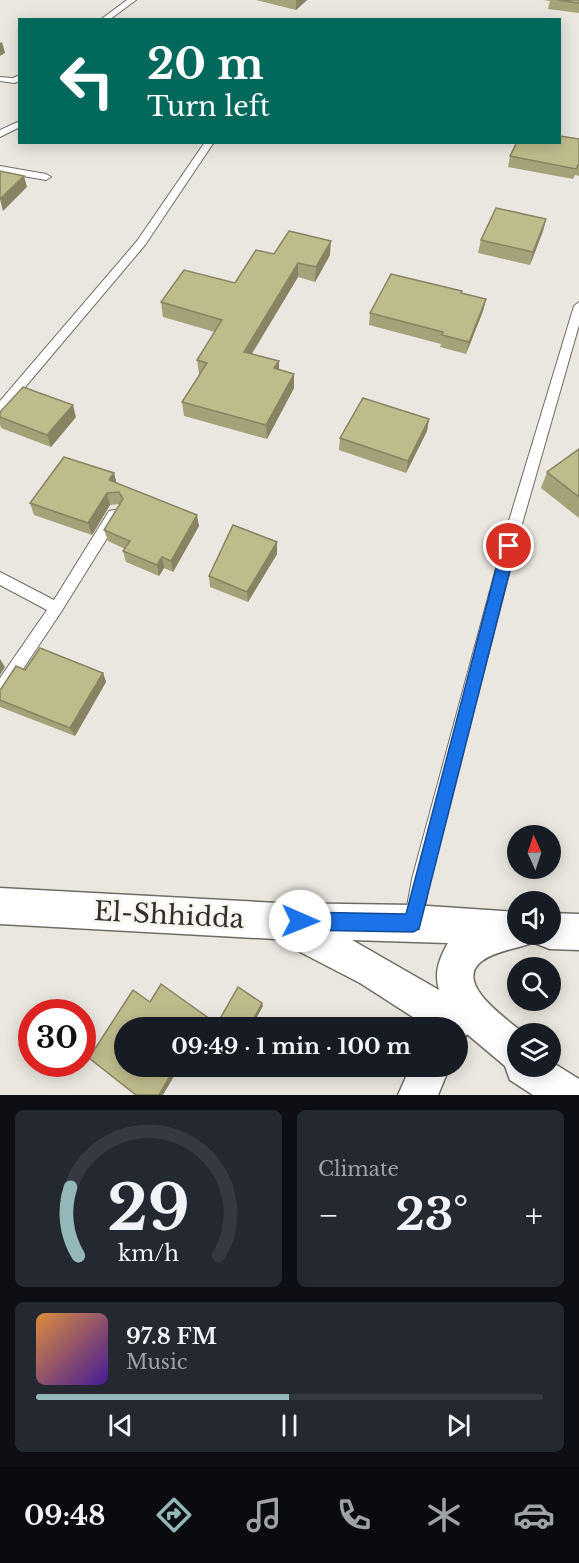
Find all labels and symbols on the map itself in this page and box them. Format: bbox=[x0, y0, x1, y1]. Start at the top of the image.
pin bbox=[483, 520, 534, 571]
north arrow bbox=[507, 825, 561, 879]
position arrow bbox=[268, 889, 332, 953]
street label: El-Shhidda bbox=[93, 895, 245, 935]
speed limit sign: 30 bbox=[18, 999, 96, 1077]

